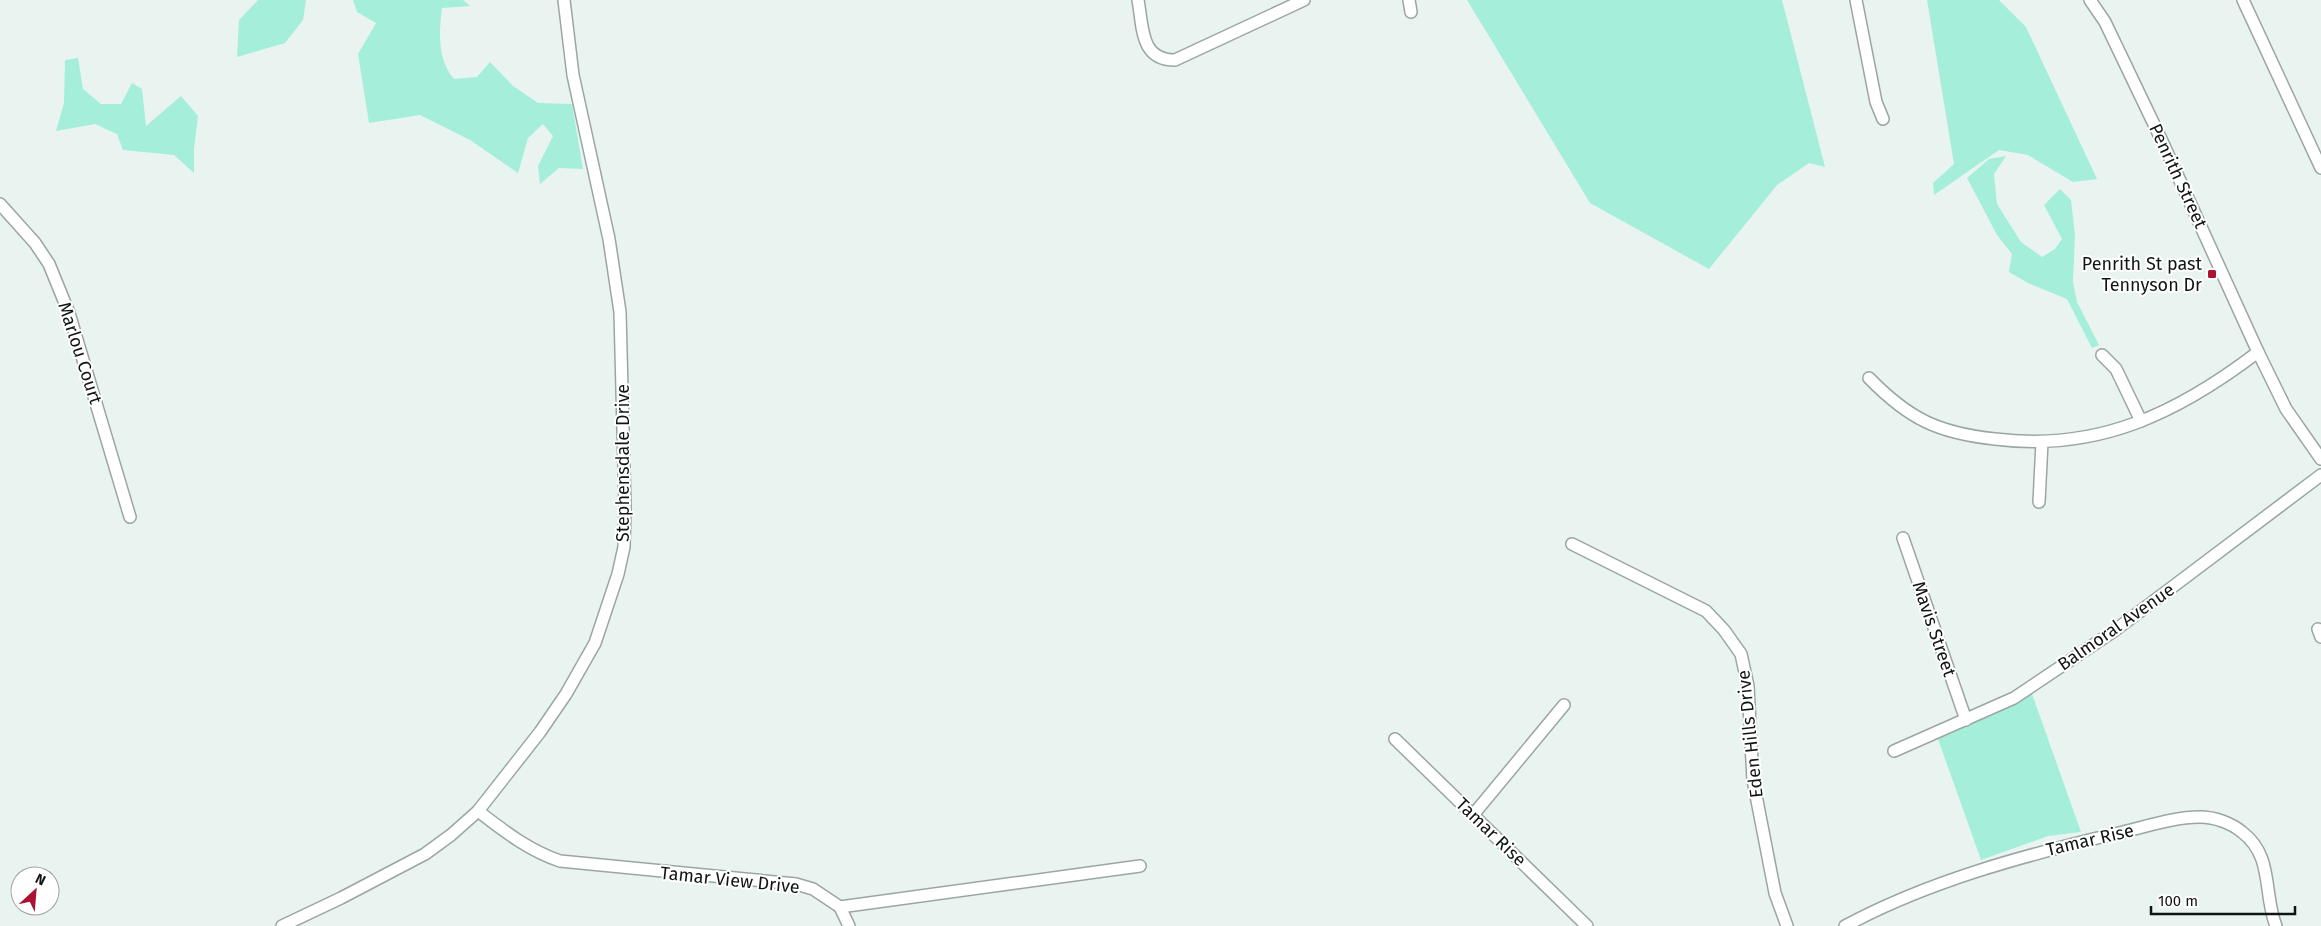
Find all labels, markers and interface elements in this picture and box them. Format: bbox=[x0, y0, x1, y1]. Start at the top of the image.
street label: Penrith Street bbox=[2144, 120, 2212, 232]
place label: Penrith St past Tennyson Dr bbox=[2082, 253, 2202, 296]
marker: Penrith St past Tennyson Dr bbox=[2206, 268, 2218, 280]
street label: Marlou Court bbox=[53, 299, 107, 407]
street label: Stephensdale Drive bbox=[612, 384, 634, 542]
street label: Mavis Street bbox=[1907, 578, 1961, 680]
street label: Balmoral Avenue bbox=[2053, 579, 2179, 675]
street label: Eden Hills Drive bbox=[1732, 669, 1768, 799]
street label: Tamar Rise bbox=[1451, 793, 1531, 871]
street label: Tamar Rise bbox=[2044, 819, 2136, 861]
street label: Tamar View Drive bbox=[659, 862, 801, 898]
north arrow bbox=[10, 866, 60, 916]
text: N bbox=[33, 870, 48, 889]
scale bar bbox=[2151, 884, 2295, 916]
text: 100 m bbox=[2158, 892, 2198, 910]

